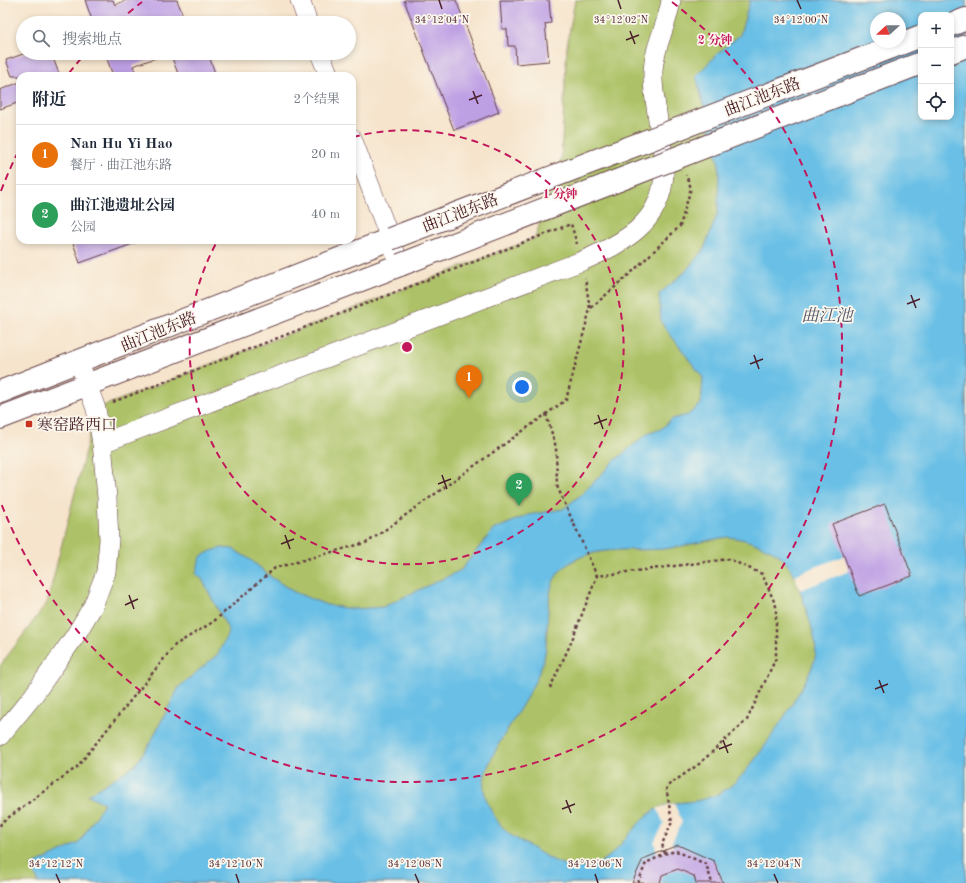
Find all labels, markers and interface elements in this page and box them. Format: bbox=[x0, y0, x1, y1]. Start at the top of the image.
north arrow bbox=[870, 12, 906, 48]
map controls bbox=[918, 12, 954, 120]
button: + bbox=[918, 12, 954, 48]
text: 34°12'04"N bbox=[415, 15, 470, 25]
text: 34°12'02"N bbox=[594, 15, 649, 25]
text: 34°12'00"N bbox=[774, 15, 829, 25]
search box bbox=[16, 16, 356, 60]
icon: search bbox=[30, 27, 52, 49]
text: 搜索地点 bbox=[62, 33, 122, 48]
text: 2 分钟 bbox=[698, 33, 732, 47]
button: − bbox=[918, 48, 954, 84]
street label: 曲江池东路 bbox=[722, 74, 803, 120]
button: locate bbox=[918, 84, 954, 120]
text: 附近 bbox=[32, 92, 66, 109]
text: 2个结果 bbox=[293, 93, 340, 106]
text: Nan Hu Yi Hao bbox=[70, 137, 173, 152]
text: 1 bbox=[41, 148, 49, 161]
text: 20 m bbox=[311, 148, 340, 161]
text: 餐厅 · 曲江池东路 bbox=[70, 159, 172, 172]
text: 1 分钟 bbox=[543, 187, 577, 201]
street label: 曲江池东路 bbox=[420, 190, 501, 236]
text: 曲江池遗址公园 bbox=[70, 199, 175, 214]
text: 2 bbox=[41, 208, 49, 221]
text: 40 m bbox=[311, 208, 340, 221]
text: 公园 bbox=[70, 221, 96, 234]
water label: 曲江池 bbox=[802, 306, 854, 325]
street label: 曲江池东路 bbox=[118, 309, 199, 355]
centre of rings bbox=[400, 340, 414, 354]
pin: 1 bbox=[456, 365, 482, 398]
your location bbox=[512, 377, 532, 397]
place label: 寒窑路西口 bbox=[37, 416, 117, 434]
marker: 寒窑路西口 bbox=[24, 419, 34, 429]
pin: 2 bbox=[506, 473, 532, 506]
text: 34°12'12"N bbox=[29, 859, 84, 869]
text: 34°12'10"N bbox=[209, 859, 264, 869]
text: 34°12'08"N bbox=[388, 859, 443, 869]
text: 34°12'06"N bbox=[568, 859, 623, 869]
text: 34°12'04"N bbox=[747, 859, 802, 869]

